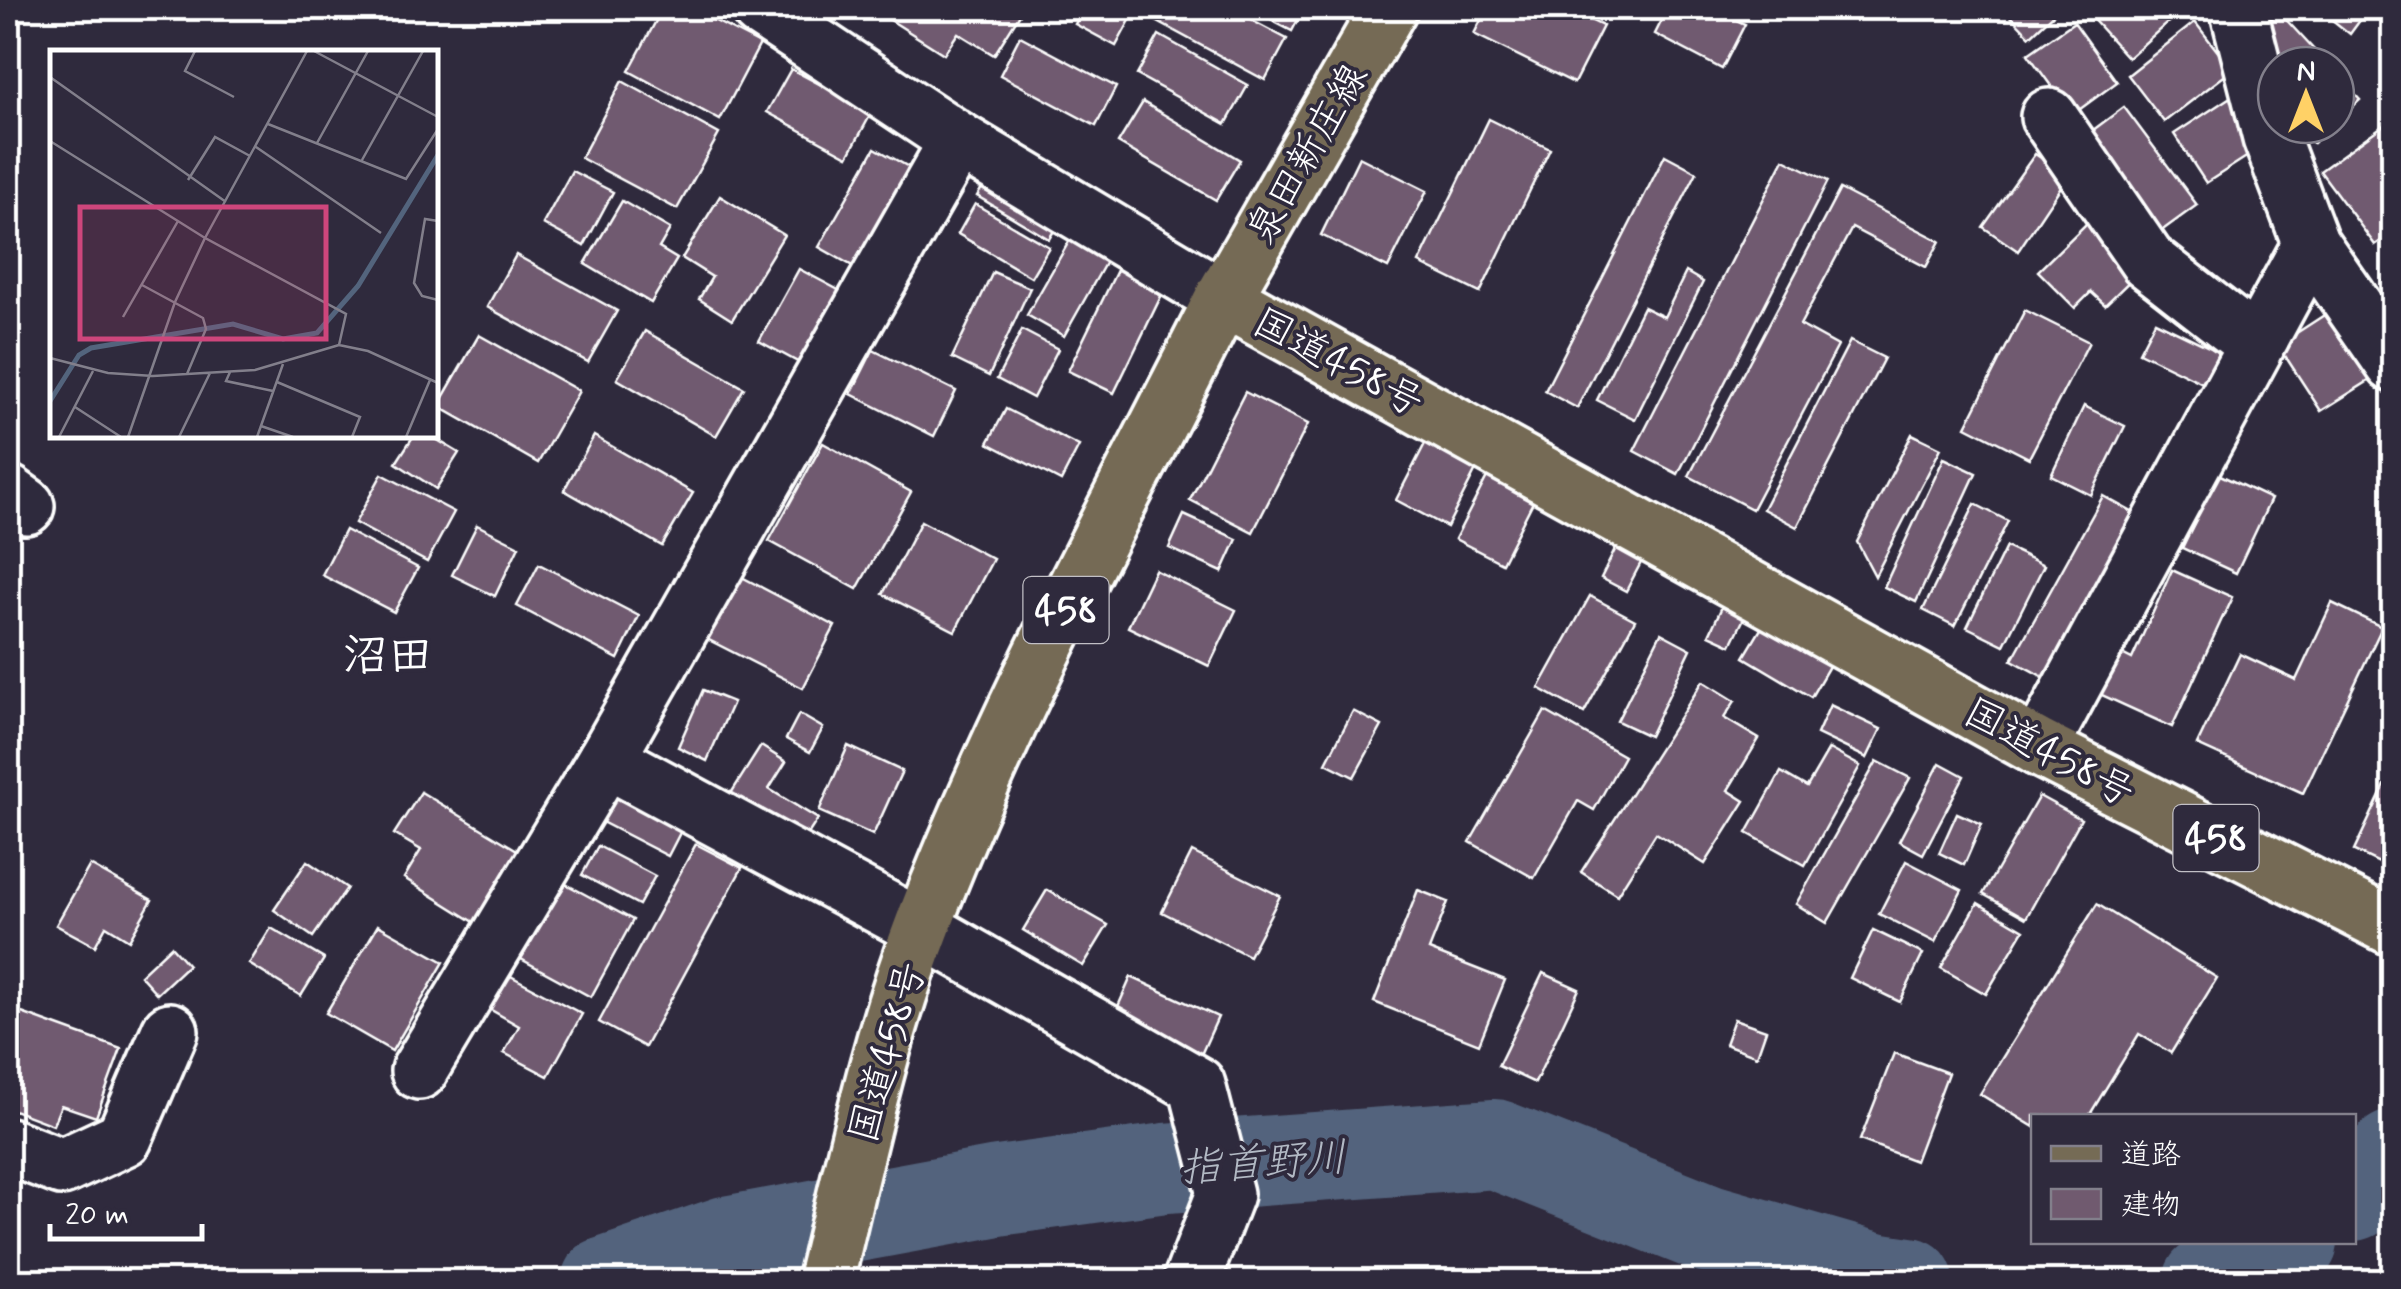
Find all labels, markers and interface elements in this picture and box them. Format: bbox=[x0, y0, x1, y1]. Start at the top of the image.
north arrow bbox=[2256, 45, 2356, 145]
inset map bbox=[50, 50, 438, 438]
text: N bbox=[2297, 54, 2315, 91]
street label: 泉田新庄線 bbox=[1236, 55, 1381, 254]
street label: 国道458号 bbox=[1243, 297, 1432, 430]
road number: 458 bbox=[1024, 577, 1108, 643]
district label: 沼田 bbox=[343, 628, 433, 687]
street label: 国道458号 bbox=[1954, 687, 2143, 820]
road number: 458 bbox=[2174, 805, 2258, 871]
street label: 国道458号 bbox=[838, 956, 940, 1149]
legend bbox=[2031, 1114, 2356, 1244]
water label: 指首野川 bbox=[1178, 1131, 1349, 1198]
text: 道路 bbox=[2121, 1136, 2181, 1175]
scale bar bbox=[50, 1179, 202, 1241]
text: 建物 bbox=[2121, 1186, 2181, 1225]
text: 20 m bbox=[65, 1196, 129, 1235]

